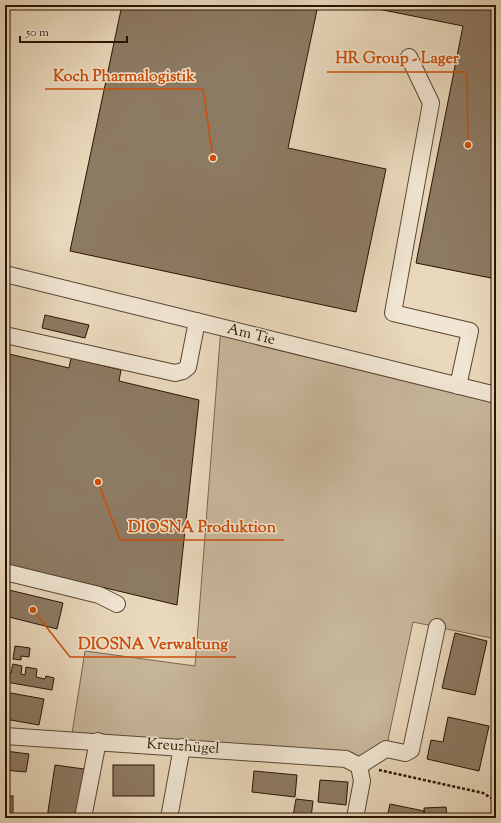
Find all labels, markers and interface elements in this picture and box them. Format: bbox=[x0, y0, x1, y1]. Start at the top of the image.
scale bar bbox=[20, 18, 127, 44]
text: 50 m bbox=[25, 24, 49, 42]
callout: HR Group - Lager bbox=[327, 44, 467, 72]
text: HR Group - Lager bbox=[335, 48, 460, 71]
callout: Koch Pharmalogistik bbox=[45, 61, 203, 89]
text: Koch Pharmalogistik bbox=[53, 66, 195, 89]
street label: Am Tie bbox=[225, 319, 277, 351]
callout: DIOSNA Produktion bbox=[120, 512, 284, 540]
text: DIOSNA Produktion bbox=[128, 517, 277, 540]
callout: DIOSNA Verwaltung bbox=[70, 629, 236, 657]
text: DIOSNA Verwaltung bbox=[78, 634, 228, 657]
street label: Kreuzhügel bbox=[146, 734, 220, 760]

